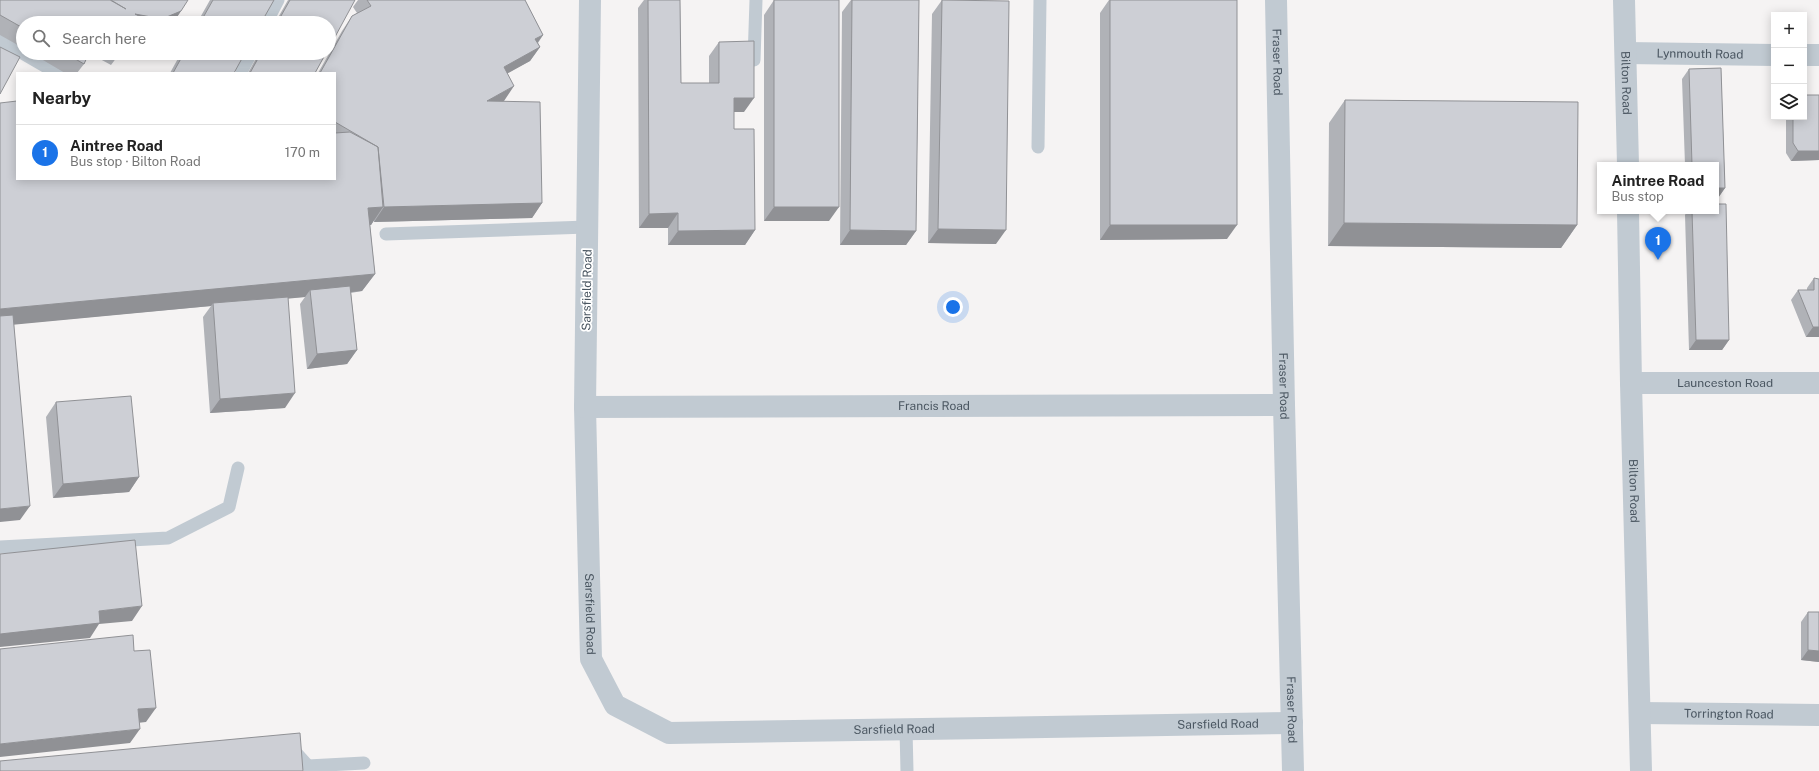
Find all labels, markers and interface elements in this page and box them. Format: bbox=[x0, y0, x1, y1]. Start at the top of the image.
map controls bbox=[1771, 12, 1807, 120]
button: + bbox=[1771, 12, 1807, 48]
search box bbox=[16, 16, 336, 60]
icon: search bbox=[30, 27, 52, 49]
street label: Fraser Road bbox=[1270, 28, 1285, 96]
text: Search here bbox=[62, 30, 146, 47]
street label: Lynmouth Road bbox=[1656, 46, 1744, 62]
button: − bbox=[1771, 48, 1807, 84]
street label: Bilton Road bbox=[1618, 51, 1634, 115]
button: layers bbox=[1771, 84, 1807, 120]
text: Nearby bbox=[32, 88, 91, 108]
text: Aintree Road bbox=[70, 137, 163, 154]
text: 1 bbox=[42, 145, 48, 160]
text: 170 m bbox=[285, 145, 320, 160]
text: Bus stop · Bilton Road bbox=[70, 154, 201, 169]
popup bbox=[1597, 162, 1719, 214]
text: Aintree Road bbox=[1612, 172, 1705, 189]
text: Bus stop bbox=[1612, 189, 1664, 204]
pin: 1 bbox=[1645, 227, 1671, 260]
street label: Sarsfield Road bbox=[579, 249, 595, 331]
your location bbox=[943, 297, 963, 317]
street label: Fraser Road bbox=[1276, 352, 1291, 420]
street label: Launceston Road bbox=[1677, 376, 1773, 390]
street label: Francis Road bbox=[898, 399, 970, 413]
street label: Bilton Road bbox=[1626, 459, 1642, 523]
street label: Sarsfield Road bbox=[582, 573, 598, 655]
street label: Fraser Road bbox=[1284, 676, 1299, 744]
street label: Torrington Road bbox=[1684, 706, 1774, 721]
street label: Sarsfield Road bbox=[1177, 717, 1259, 732]
street label: Sarsfield Road bbox=[853, 722, 935, 737]

